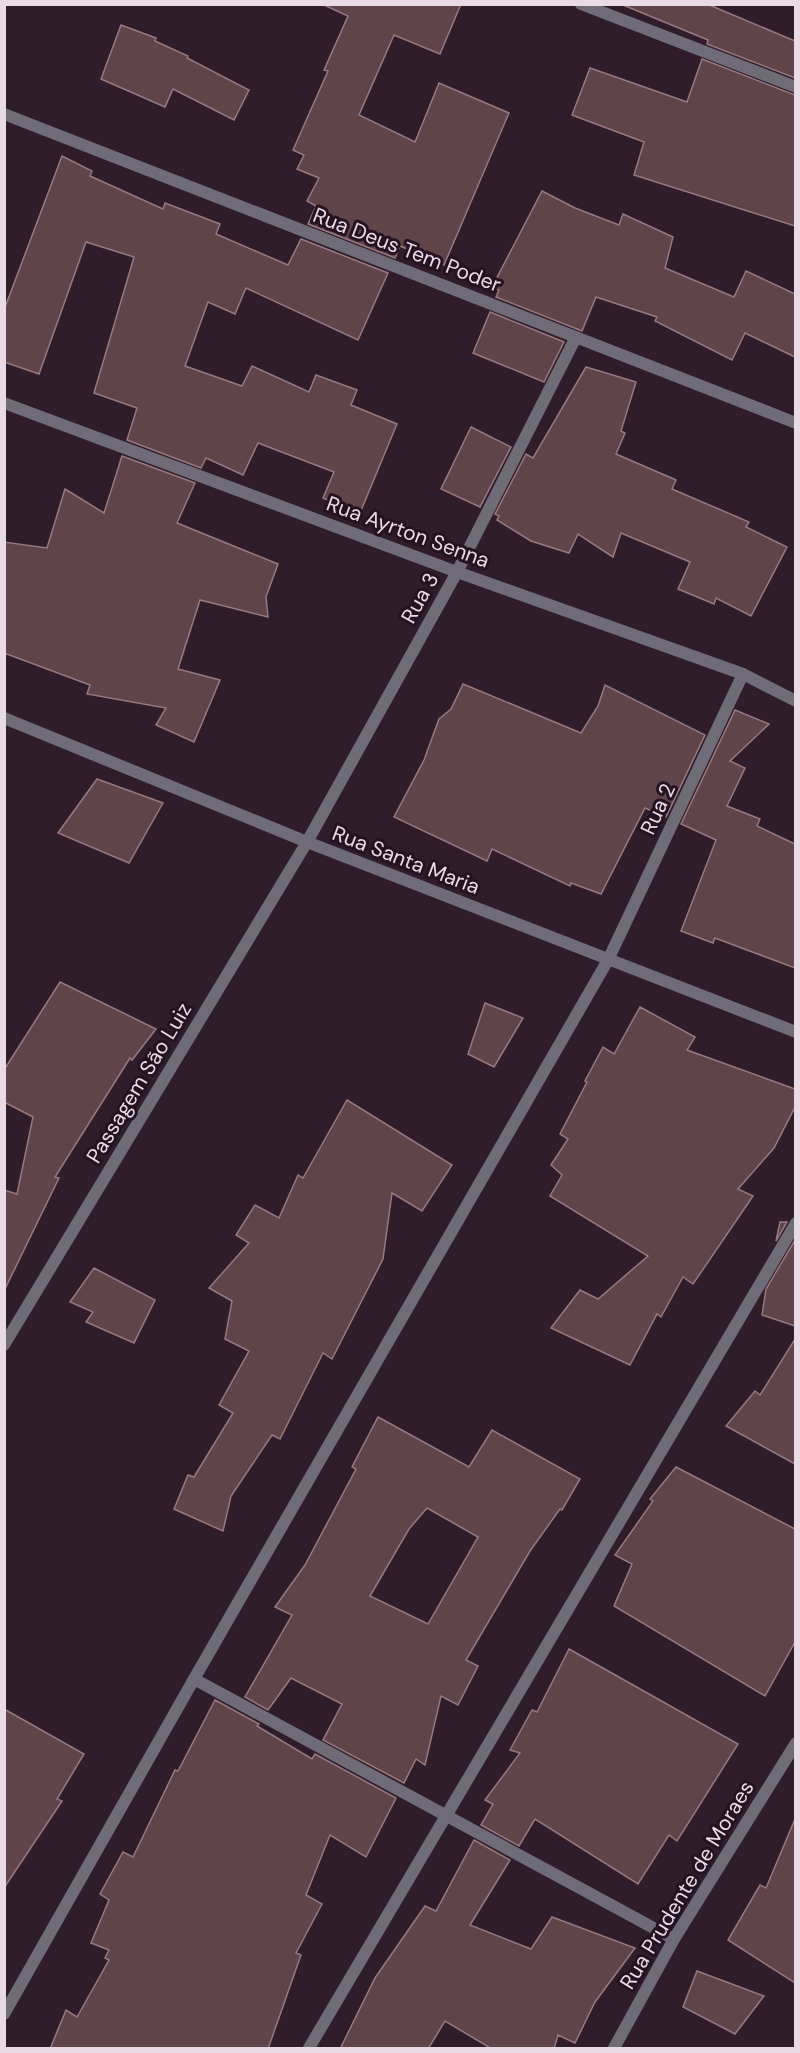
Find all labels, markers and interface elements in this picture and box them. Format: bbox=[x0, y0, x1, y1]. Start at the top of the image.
street label: Rua Deus Tem Poder bbox=[309, 201, 505, 299]
street label: Rua Ayrton Senna bbox=[323, 490, 493, 574]
street label: Rua 3 bbox=[395, 568, 445, 628]
street label: Rua 2 bbox=[634, 779, 682, 839]
street label: Rua Santa Maria bbox=[328, 819, 484, 901]
street label: Passagem São Luiz bbox=[80, 998, 198, 1168]
street label: Rua Prudente de Moraes bbox=[614, 1776, 760, 1994]

